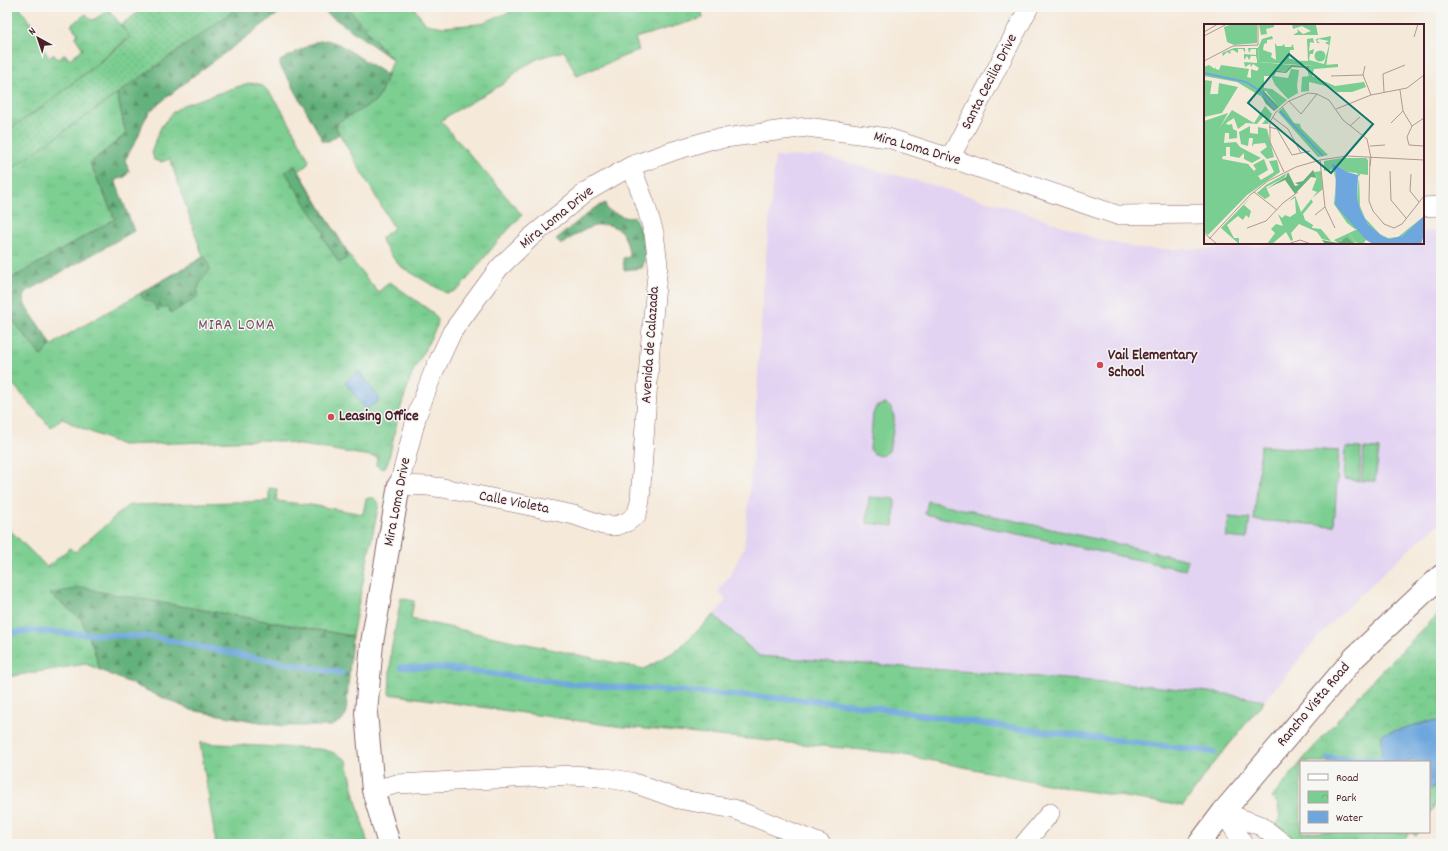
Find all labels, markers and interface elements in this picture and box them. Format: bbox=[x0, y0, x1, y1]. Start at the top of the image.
north arrow bbox=[18, 18, 58, 58]
text: N bbox=[26, 24, 41, 40]
inset map bbox=[1204, 24, 1424, 244]
street label: Santa Cecilia Drive bbox=[956, 30, 1024, 134]
street label: Mira Loma Drive bbox=[871, 126, 964, 172]
street label: Mira Loma Drive bbox=[515, 181, 599, 255]
street label: Avenida de Calazada bbox=[636, 285, 666, 404]
district label: MIRA LOMA bbox=[198, 314, 276, 337]
place label: Vail Elementary School bbox=[1108, 345, 1198, 384]
marker: Vail Elementary School bbox=[1095, 360, 1105, 370]
place label: Leasing Office bbox=[339, 406, 419, 428]
marker: Leasing Office bbox=[326, 412, 336, 422]
street label: Mira Loma Drive bbox=[379, 455, 417, 548]
street label: Calle Violeta bbox=[477, 485, 552, 521]
street label: Rancho Vista Road bbox=[1272, 658, 1356, 752]
legend bbox=[1300, 761, 1430, 833]
text: Road bbox=[1336, 770, 1358, 787]
text: Park bbox=[1336, 790, 1357, 807]
text: Water bbox=[1336, 810, 1363, 827]

